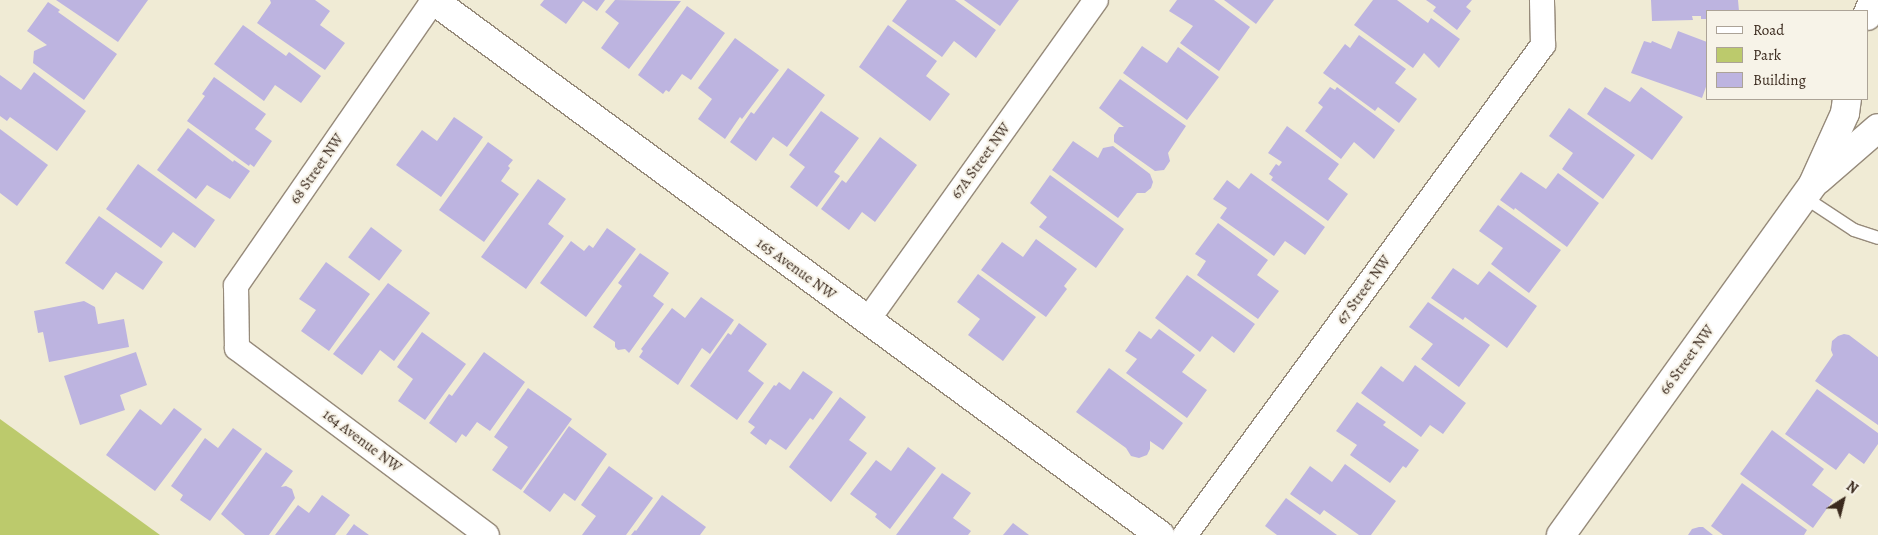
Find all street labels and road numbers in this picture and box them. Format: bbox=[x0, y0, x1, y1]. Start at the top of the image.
street label: 67A Street NW bbox=[947, 119, 1015, 203]
street label: 68 Street NW bbox=[286, 130, 348, 208]
street label: 165 Avenue NW bbox=[753, 234, 839, 304]
street label: 67 Street NW bbox=[1333, 252, 1395, 328]
street label: 66 Street NW bbox=[1656, 322, 1718, 398]
street label: 164 Avenue NW bbox=[319, 405, 405, 477]

